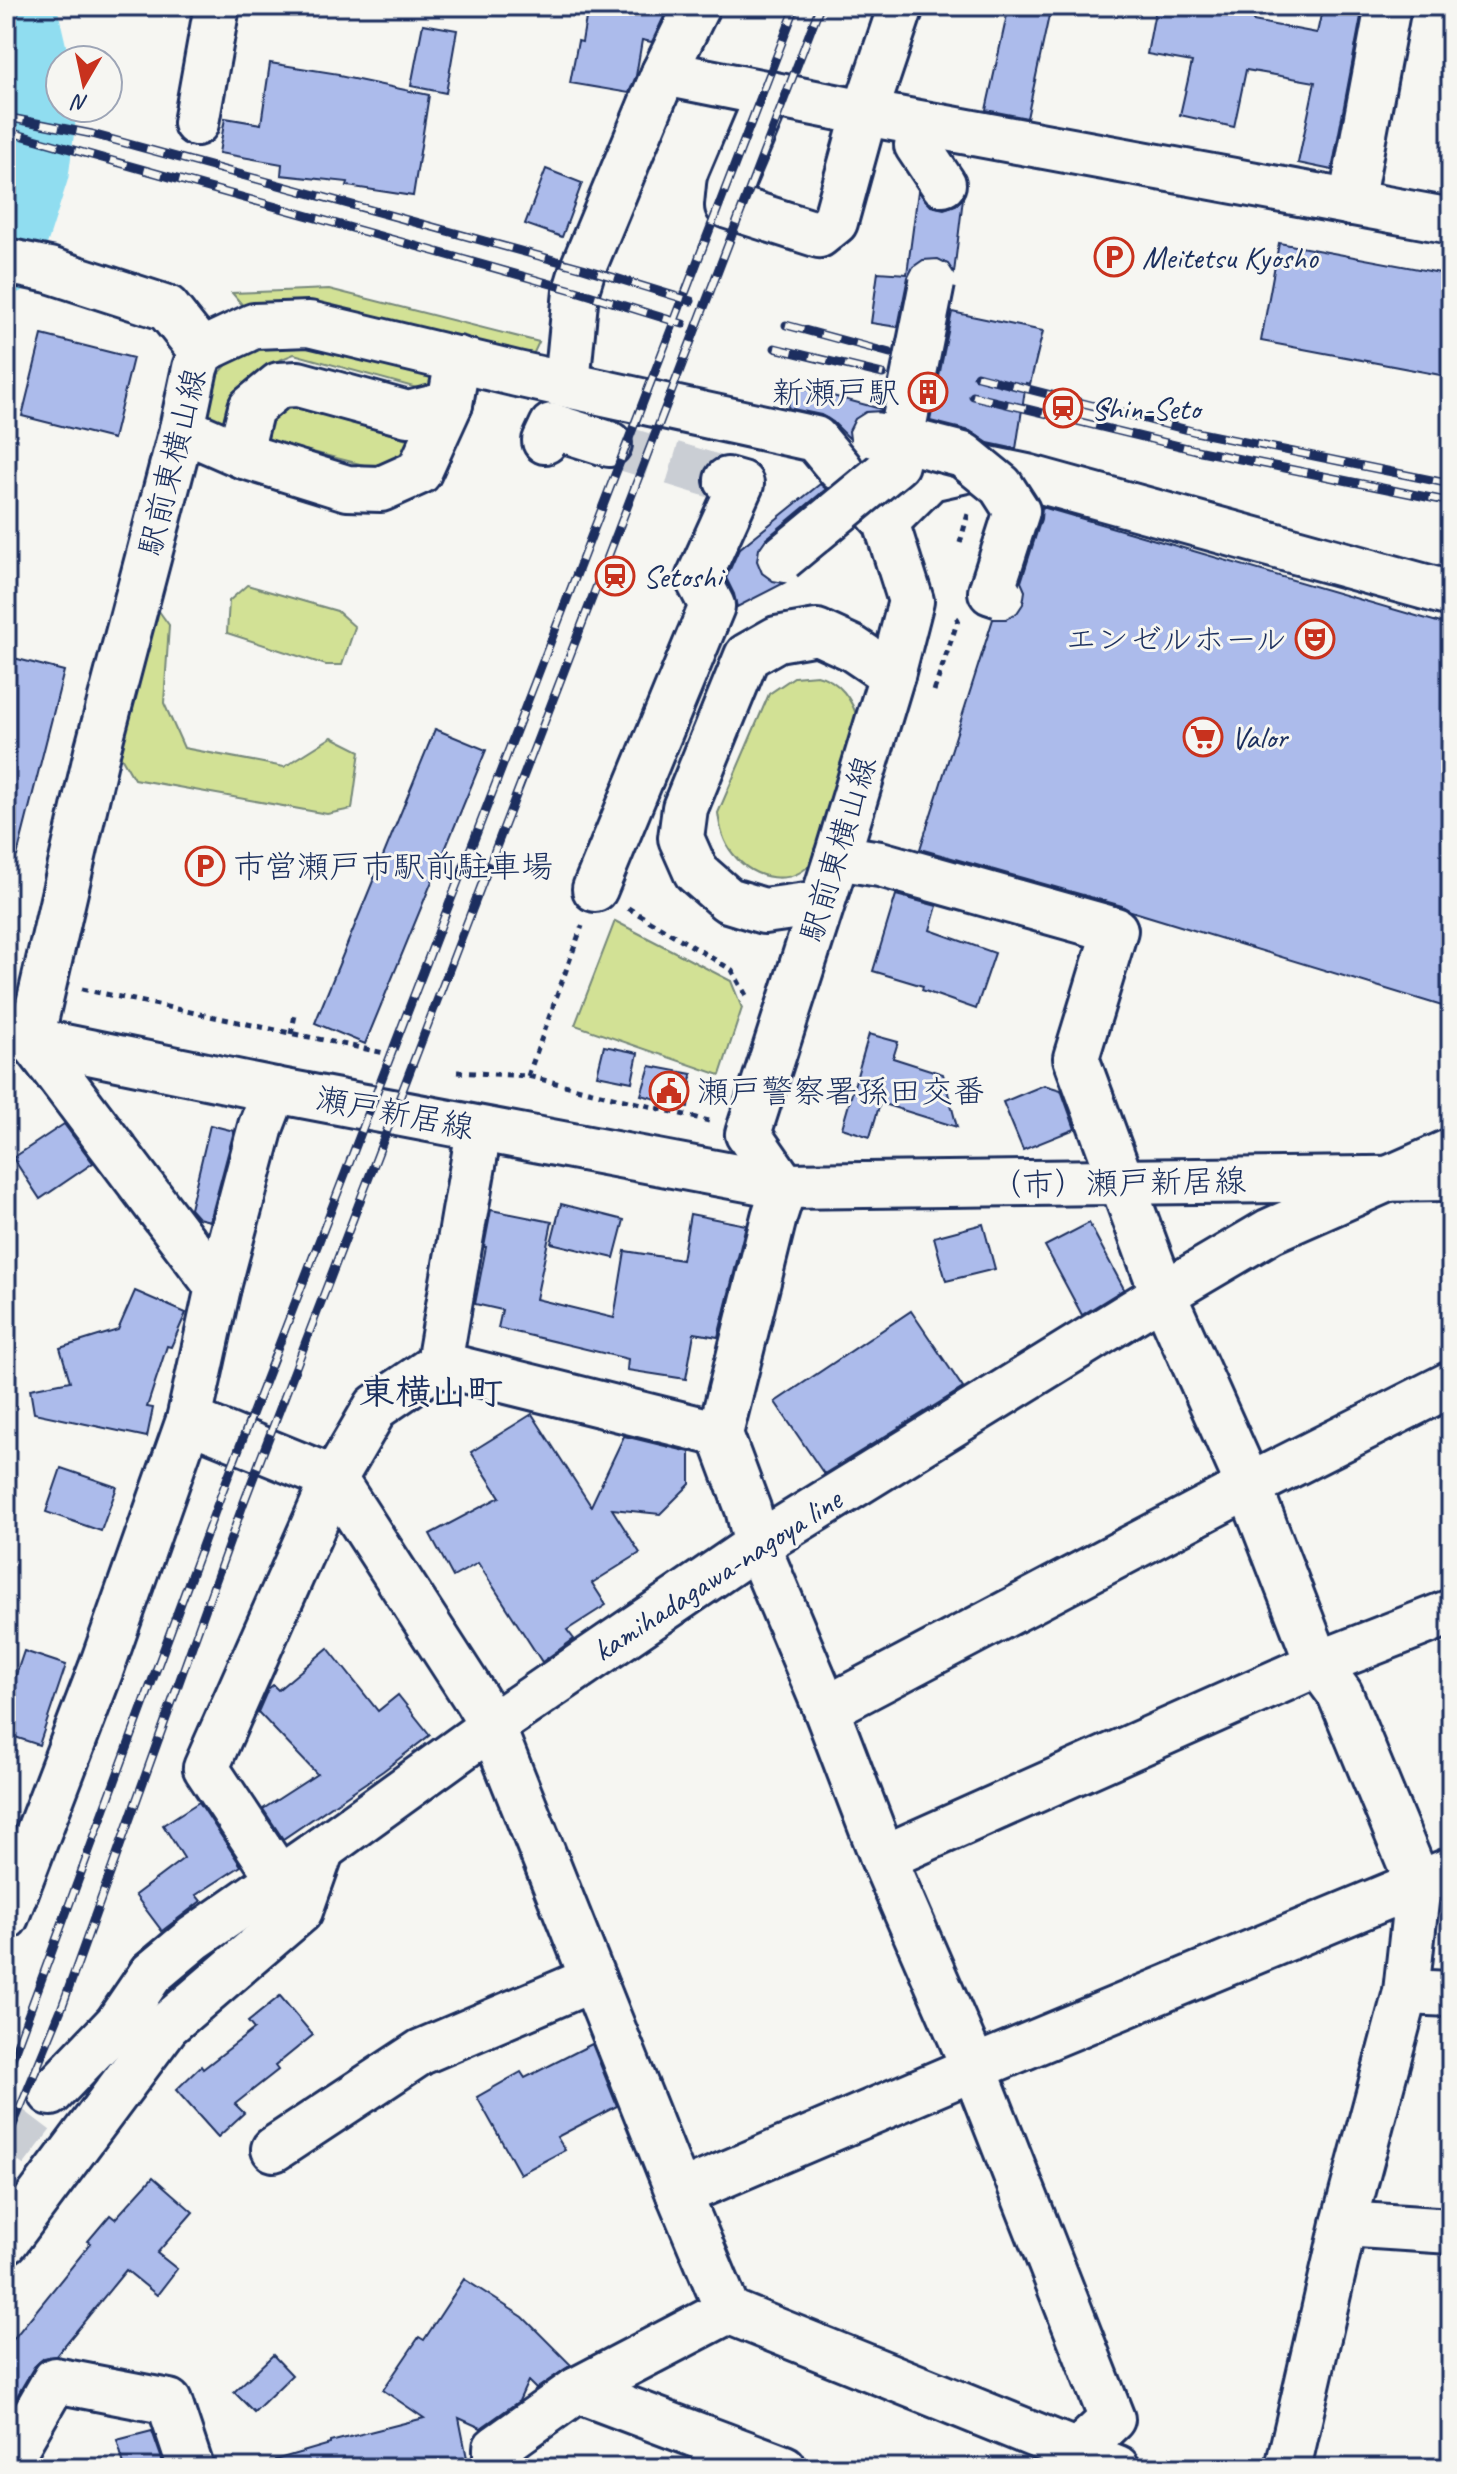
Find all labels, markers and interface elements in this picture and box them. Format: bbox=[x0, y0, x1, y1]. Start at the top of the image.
north arrow bbox=[44, 44, 124, 124]
text: N bbox=[69, 87, 90, 118]
parking icon: Meitetsu Kyosho bbox=[1093, 236, 1135, 278]
place label: Meitetsu Kyosho bbox=[1142, 237, 1319, 278]
street label: 駅前東横山線 bbox=[129, 364, 215, 560]
building icon: 新瀬戸駅 bbox=[907, 371, 949, 413]
place label: 新瀬戸駅 bbox=[772, 372, 900, 413]
station icon: Shin-Seto bbox=[1042, 387, 1084, 429]
place label: Shin-Seto bbox=[1091, 388, 1204, 429]
station icon: Setoshi bbox=[594, 555, 636, 597]
place label: Setoshi bbox=[643, 556, 726, 597]
theatre icon: エンゼルホール bbox=[1294, 618, 1336, 660]
place label: エンゼルホール bbox=[1065, 619, 1287, 660]
supermarket icon: Valor bbox=[1182, 716, 1224, 758]
place label: Valor bbox=[1231, 717, 1290, 758]
street label: 駅前東横山線 bbox=[790, 751, 886, 947]
parking icon: 市営瀬戸市駅前駐車場 bbox=[184, 845, 226, 887]
place label: 市営瀬戸市駅前駐車場 bbox=[233, 846, 553, 887]
public building icon: 瀬戸警察署孫田交番 bbox=[648, 1070, 690, 1112]
place label: 瀬戸警察署孫田交番 bbox=[697, 1071, 985, 1112]
street label: 瀬戸新居線 bbox=[313, 1078, 477, 1148]
street label: （市）瀬戸新居線 bbox=[990, 1160, 1246, 1206]
district label: 東横山町 bbox=[359, 1369, 503, 1415]
street label: kamihadagawa-nagoya line bbox=[585, 1478, 851, 1671]

